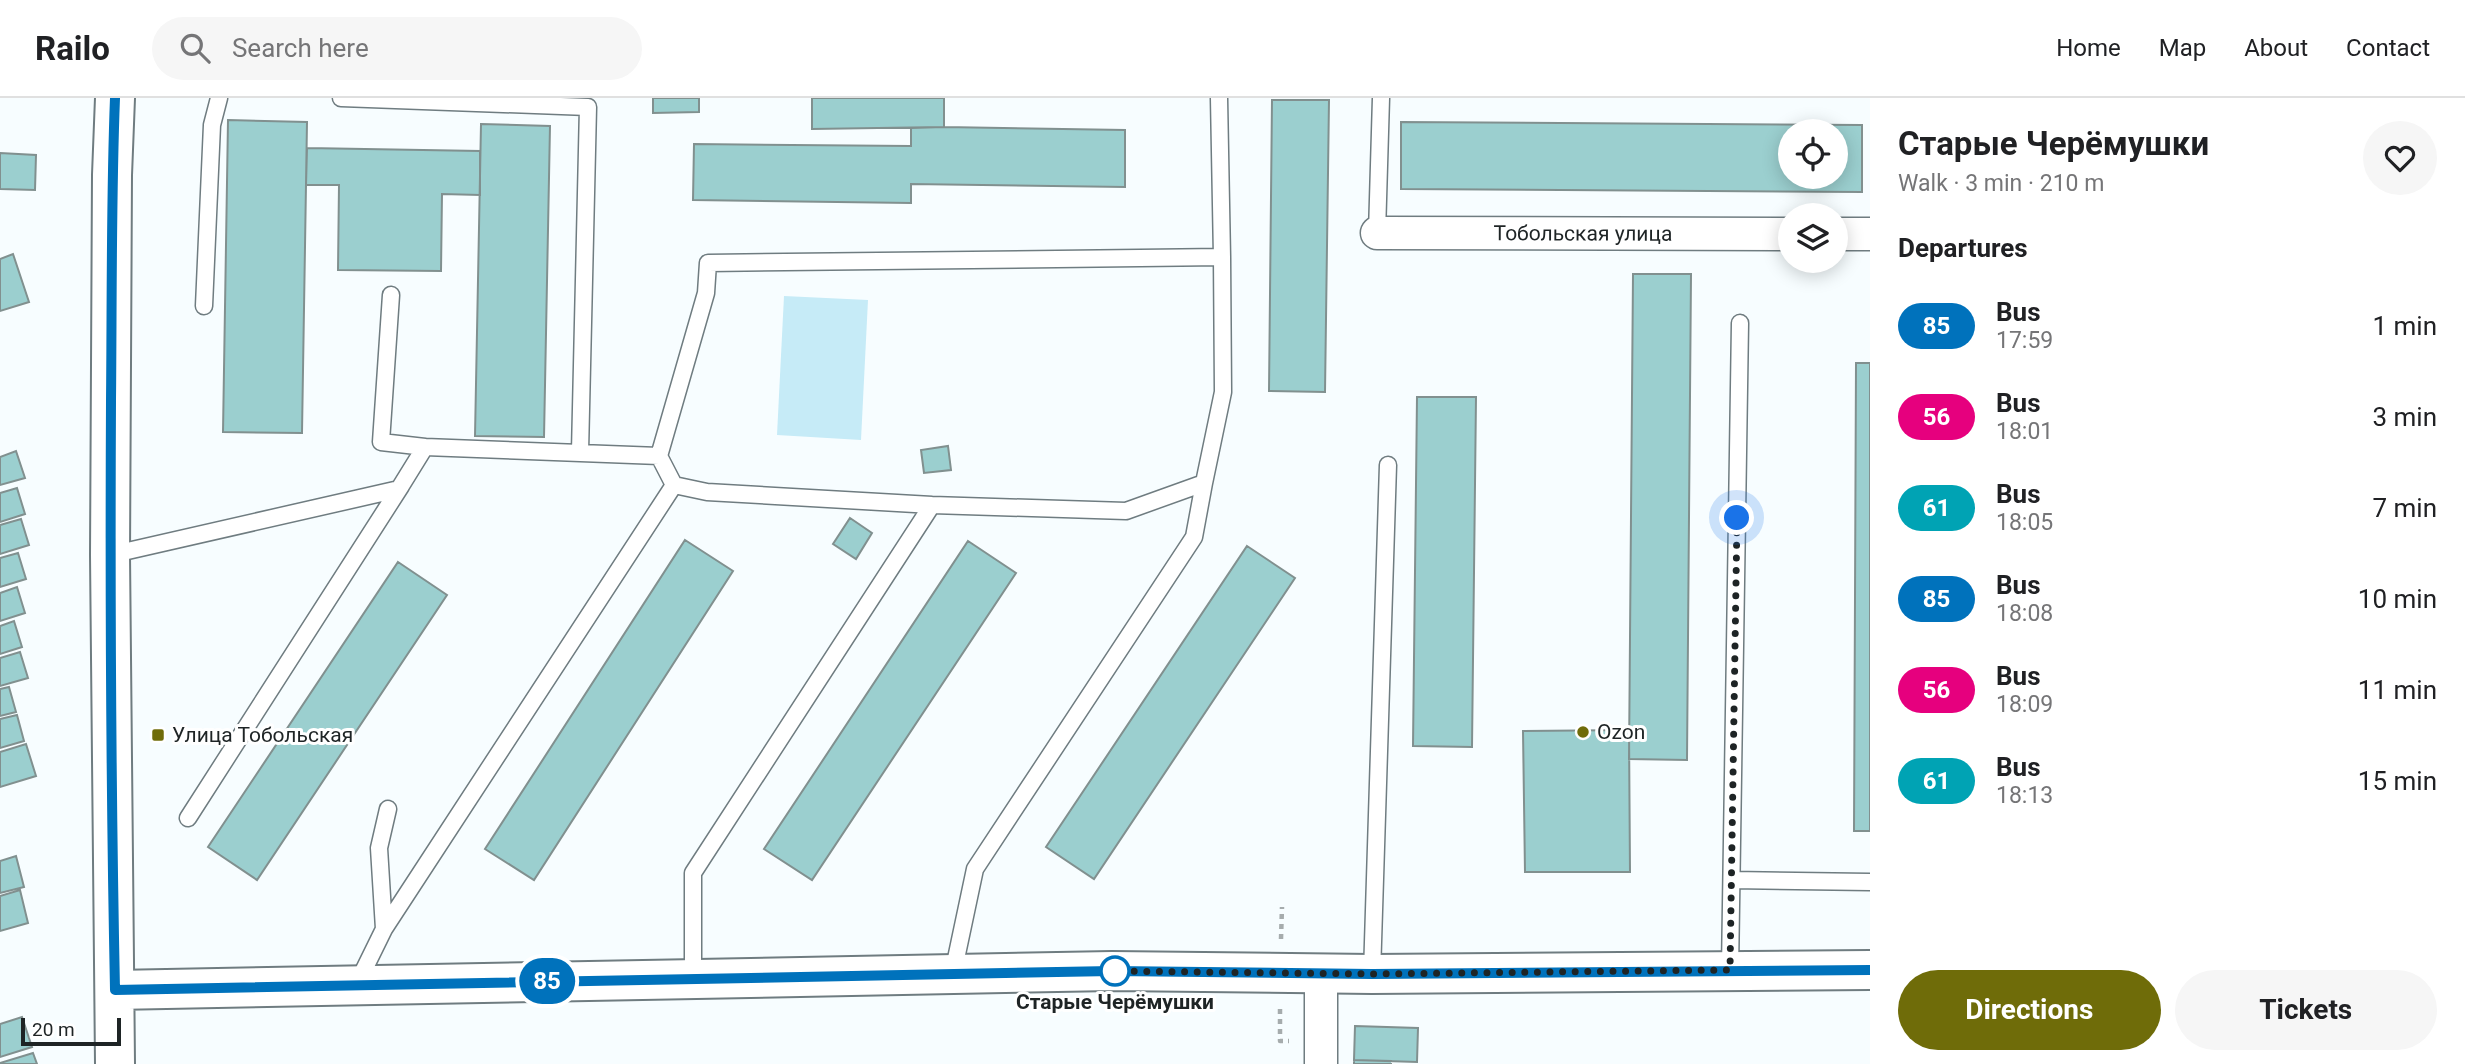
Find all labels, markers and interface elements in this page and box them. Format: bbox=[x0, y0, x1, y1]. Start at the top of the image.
search box bbox=[152, 17, 642, 80]
text: Railo bbox=[35, 29, 110, 68]
icon: search bbox=[176, 29, 214, 67]
text: Search here bbox=[232, 33, 369, 63]
text: Home bbox=[2056, 34, 2121, 62]
text: Map bbox=[2159, 34, 2206, 62]
text: About bbox=[2244, 34, 2308, 62]
text: Contact bbox=[2346, 34, 2430, 62]
map controls bbox=[1778, 119, 1848, 273]
button: locate bbox=[1778, 119, 1848, 189]
button: heart bbox=[2363, 121, 2437, 195]
text: Старые Черёмушки bbox=[1898, 124, 2209, 163]
text: Walk · 3 min · 210 m bbox=[1898, 170, 2104, 197]
button: layers bbox=[1778, 203, 1848, 273]
street label: Тобольская улица bbox=[1494, 221, 1672, 246]
text: Departures bbox=[1898, 233, 2028, 263]
text: Bus bbox=[1996, 297, 2041, 327]
text: 1 min bbox=[2372, 311, 2437, 341]
text: 85 bbox=[1923, 312, 1950, 340]
text: 17:59 bbox=[1996, 327, 2053, 354]
text: Bus bbox=[1996, 388, 2041, 418]
text: 3 min bbox=[2372, 402, 2437, 432]
text: 56 bbox=[1923, 403, 1950, 431]
text: 18:01 bbox=[1996, 418, 2053, 445]
text: Bus bbox=[1996, 479, 2041, 509]
text: 7 min bbox=[2372, 493, 2437, 523]
text: 61 bbox=[1923, 494, 1950, 522]
your location bbox=[1719, 500, 1754, 535]
text: 18:05 bbox=[1996, 509, 2053, 536]
text: Bus bbox=[1996, 570, 2041, 600]
text: 10 min bbox=[2358, 584, 2437, 614]
text: 85 bbox=[1923, 585, 1950, 613]
text: 18:08 bbox=[1996, 600, 2053, 627]
text: Bus bbox=[1996, 661, 2041, 691]
text: 11 min bbox=[2358, 675, 2437, 705]
text: 56 bbox=[1923, 676, 1950, 704]
text: 18:09 bbox=[1996, 691, 2053, 718]
place label: Ozon bbox=[1597, 720, 1645, 744]
place label: Улица Тобольская bbox=[172, 723, 353, 747]
marker: Ozon bbox=[1575, 724, 1591, 740]
marker: Улица Тобольская bbox=[150, 727, 166, 743]
text: Bus bbox=[1996, 752, 2041, 782]
text: 15 min bbox=[2358, 766, 2437, 796]
text: 61 bbox=[1923, 767, 1950, 795]
text: 18:13 bbox=[1996, 782, 2053, 809]
marker: Старые Черёмушки bbox=[1100, 956, 1130, 986]
line badge: 85 bbox=[516, 958, 578, 1004]
text: 85 bbox=[533, 967, 561, 995]
button: Directions bbox=[1898, 970, 2161, 1050]
button: Tickets bbox=[2175, 970, 2437, 1050]
place label: Старые Черёмушки bbox=[1016, 990, 1214, 1014]
scale bar bbox=[21, 1015, 121, 1047]
text: 20 m bbox=[32, 1018, 75, 1041]

